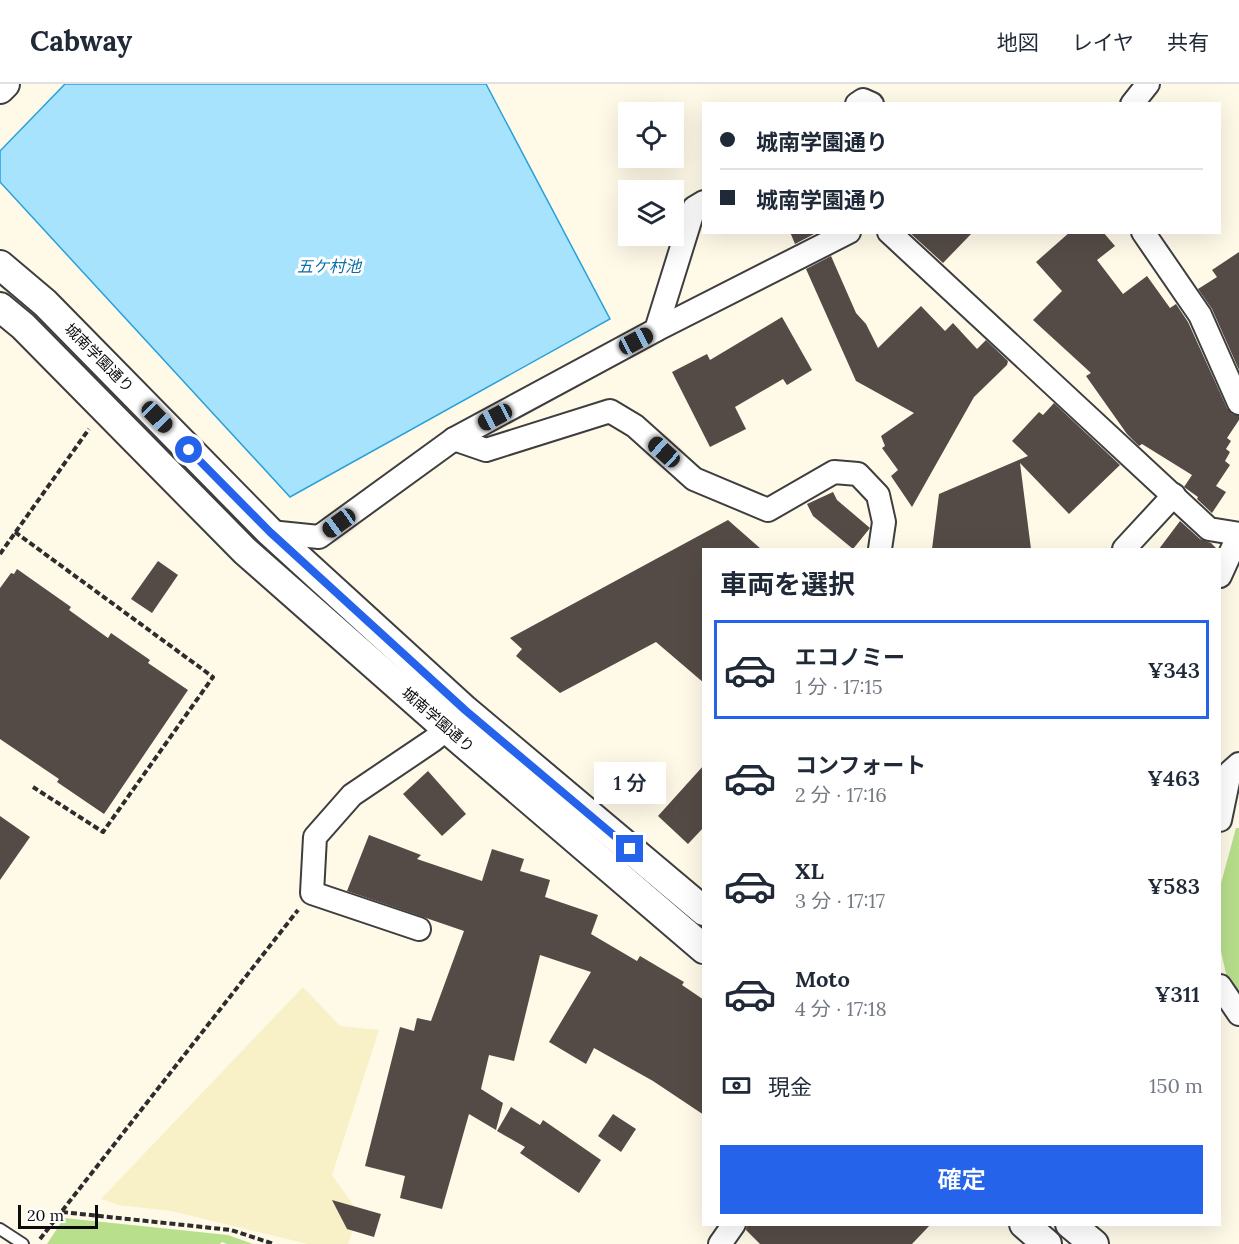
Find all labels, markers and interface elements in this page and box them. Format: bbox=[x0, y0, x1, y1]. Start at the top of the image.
text: Cabway bbox=[30, 23, 132, 59]
text: 地図 bbox=[997, 29, 1039, 56]
text: レイヤ bbox=[1072, 29, 1134, 56]
text: 共有 bbox=[1167, 29, 1209, 56]
map controls bbox=[618, 102, 684, 246]
button: locate bbox=[618, 102, 684, 168]
text: 城南学園通り bbox=[756, 128, 888, 156]
button: layers bbox=[618, 180, 684, 246]
text: 城南学園通り bbox=[756, 186, 888, 214]
water label: 五ケ村池 bbox=[297, 256, 363, 276]
street label: 城南学園通り bbox=[61, 319, 138, 396]
car bbox=[616, 325, 656, 357]
car bbox=[138, 398, 176, 436]
car bbox=[475, 401, 515, 433]
car bbox=[645, 433, 683, 471]
route start bbox=[175, 436, 202, 463]
car bbox=[319, 505, 359, 541]
text: 車両を選択 bbox=[720, 567, 855, 601]
icon: car bbox=[723, 643, 777, 697]
text: エコノミー bbox=[795, 643, 905, 671]
text: ¥343 bbox=[1148, 656, 1200, 684]
text: 1 分 · 17:15 bbox=[795, 674, 883, 699]
street label: 城南学園通り bbox=[398, 683, 479, 756]
icon: car bbox=[723, 751, 777, 805]
text: コンフォート bbox=[795, 751, 926, 779]
callout: 1 分 bbox=[594, 762, 666, 804]
text: ¥463 bbox=[1147, 764, 1200, 792]
text: 1 分 bbox=[613, 770, 647, 795]
text: 2 分 · 17:16 bbox=[795, 782, 887, 807]
route end bbox=[616, 835, 643, 862]
text: XL bbox=[795, 857, 824, 885]
icon: car bbox=[723, 859, 777, 913]
text: ¥583 bbox=[1148, 872, 1200, 900]
text: 3 分 · 17:17 bbox=[795, 888, 885, 913]
text: Moto bbox=[795, 965, 850, 993]
icon: car bbox=[723, 967, 777, 1021]
text: ¥311 bbox=[1155, 980, 1200, 1008]
text: 4 分 · 17:18 bbox=[795, 996, 887, 1021]
icon: cash bbox=[720, 1069, 753, 1102]
text: 現金 bbox=[768, 1073, 812, 1101]
text: 150 m bbox=[1149, 1073, 1203, 1098]
button: 確定 bbox=[720, 1145, 1203, 1214]
scale bar bbox=[18, 1202, 98, 1230]
text: 20 m bbox=[27, 1205, 64, 1225]

